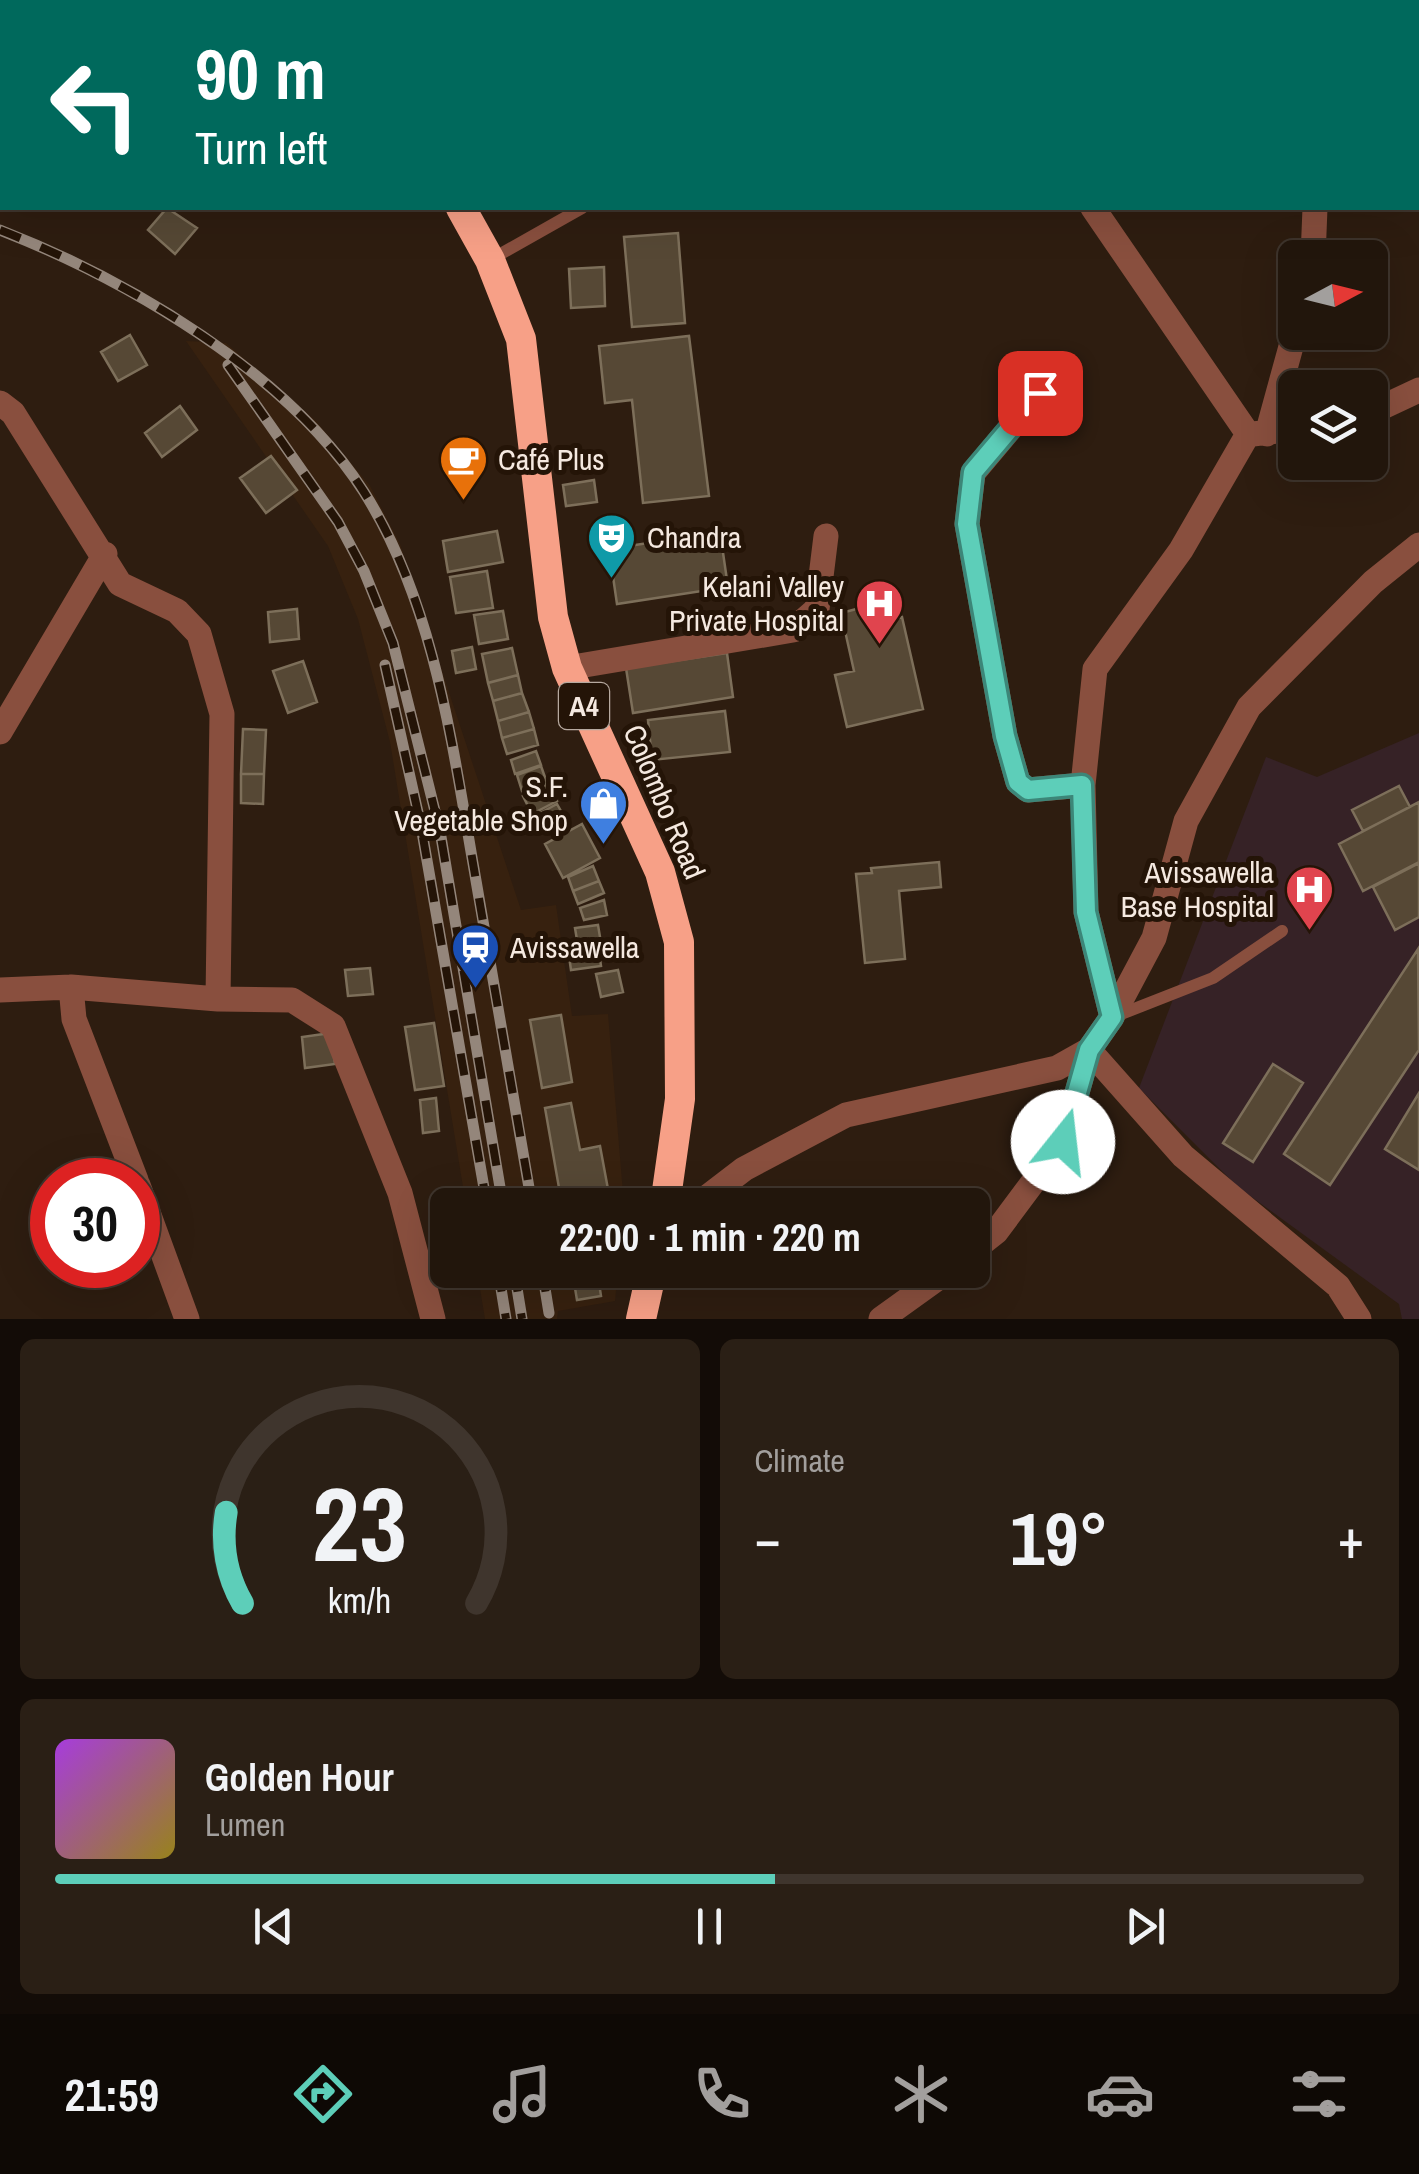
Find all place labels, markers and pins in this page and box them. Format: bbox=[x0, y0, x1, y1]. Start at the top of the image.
pin bbox=[998, 351, 1083, 436]
cafe icon: Café Plus bbox=[437, 434, 489, 502]
place label: Café Plus bbox=[498, 439, 605, 479]
theatre icon: Chandra bbox=[586, 512, 638, 580]
place label: Chandra bbox=[647, 517, 742, 557]
place label: Kelani Valley Private Hospital bbox=[669, 566, 845, 640]
hospital icon: Kelani Valley Private Hospital bbox=[853, 578, 905, 646]
place label: S.F. Vegetable Shop bbox=[394, 766, 568, 840]
shop icon: S.F. Vegetable Shop bbox=[577, 778, 629, 846]
place label: Avissawella Base Hospital bbox=[1121, 852, 1274, 926]
hospital icon: Avissawella Base Hospital bbox=[1283, 864, 1335, 932]
station icon: Avissawella bbox=[449, 922, 501, 990]
place label: Avissawella bbox=[509, 927, 640, 967]

